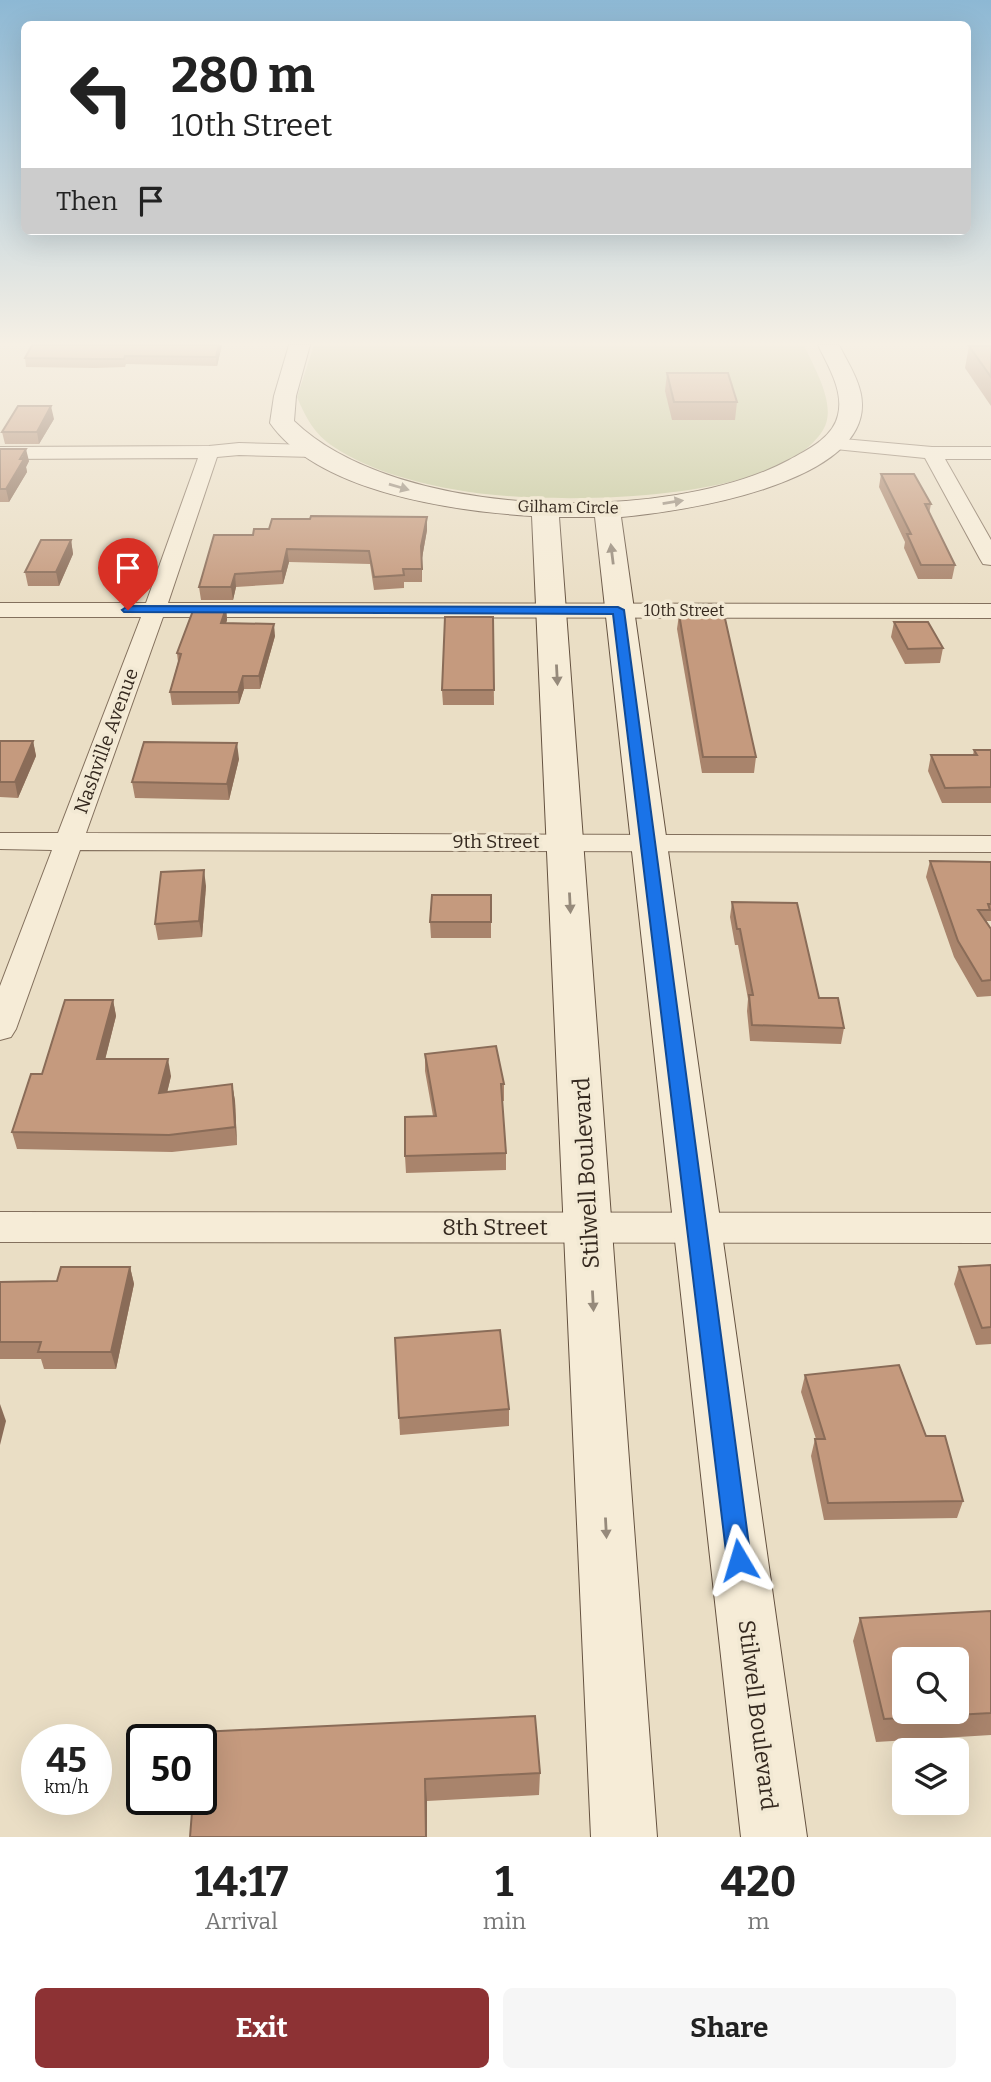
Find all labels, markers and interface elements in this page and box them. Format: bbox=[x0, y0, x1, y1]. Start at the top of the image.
text: 280 m bbox=[171, 46, 315, 105]
icon: left bbox=[56, 49, 147, 140]
text: 10th Street bbox=[171, 106, 332, 144]
icon: arrive bbox=[132, 182, 170, 220]
text: Then bbox=[56, 186, 118, 217]
one-way arrow bbox=[389, 482, 410, 492]
one-way arrow bbox=[663, 496, 685, 507]
street label: Gilham Circle bbox=[517, 497, 619, 517]
pin bbox=[98, 538, 158, 610]
one-way arrow bbox=[606, 543, 617, 565]
icon: arrive bbox=[109, 549, 147, 587]
street label: 10th Street bbox=[644, 601, 725, 620]
street label: Nashville Avenue bbox=[69, 665, 143, 817]
one-way arrow bbox=[552, 665, 563, 687]
street label: 9th Street bbox=[452, 830, 540, 853]
one-way arrow bbox=[565, 892, 576, 914]
street label: Stilwell Boulevard bbox=[567, 1076, 605, 1269]
street label: 8th Street bbox=[442, 1213, 548, 1241]
one-way arrow bbox=[588, 1290, 599, 1312]
one-way arrow bbox=[601, 1517, 612, 1539]
position arrow bbox=[702, 1523, 776, 1597]
street label: Stilwell Boulevard bbox=[732, 1618, 784, 1812]
map controls bbox=[892, 1647, 969, 1815]
button: search bbox=[892, 1647, 969, 1724]
speed limit sign: 50 bbox=[126, 1724, 217, 1815]
button: layers bbox=[892, 1738, 969, 1815]
text: 45 bbox=[46, 1739, 87, 1781]
text: km/h bbox=[44, 1776, 89, 1798]
text: 14:17 bbox=[194, 1857, 288, 1907]
text: 1 bbox=[495, 1857, 514, 1907]
text: 420 bbox=[721, 1857, 797, 1907]
text: Arrival bbox=[205, 1907, 278, 1935]
text: min bbox=[483, 1907, 526, 1935]
text: m bbox=[748, 1907, 770, 1935]
button: Exit bbox=[35, 1988, 489, 2068]
button: Share bbox=[503, 1988, 956, 2068]

